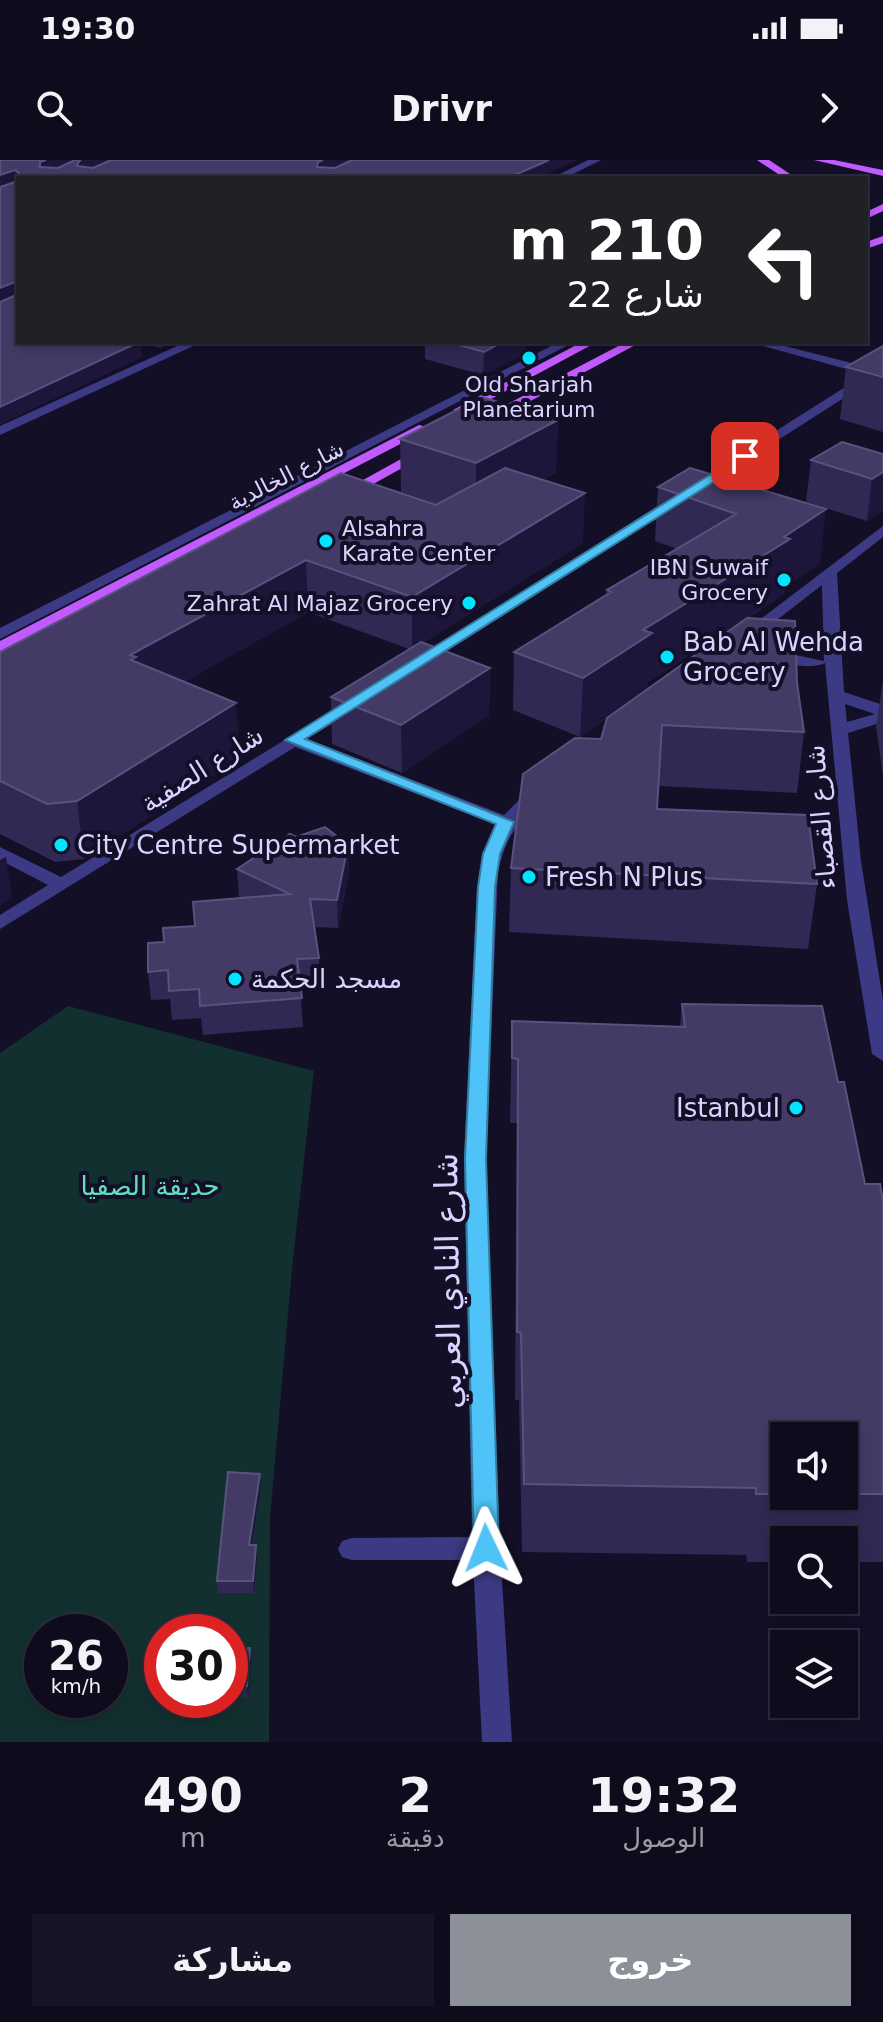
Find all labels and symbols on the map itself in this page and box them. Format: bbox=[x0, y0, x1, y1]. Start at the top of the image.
marker: Old Sharjah Planetarium bbox=[520, 349, 538, 367]
place label: Old Sharjah Planetarium bbox=[463, 372, 595, 422]
pin bbox=[711, 422, 779, 490]
street label: شارع الخالدية bbox=[225, 436, 348, 515]
place label: Alsahra Karate Center bbox=[342, 516, 496, 566]
marker: Alsahra Karate Center bbox=[317, 532, 335, 550]
place label: IBN Suwaif Grocery bbox=[650, 555, 769, 605]
marker: IBN Suwaif Grocery bbox=[775, 571, 793, 589]
place label: Zahrat Al Majaz Grocery bbox=[187, 591, 453, 616]
marker: Zahrat Al Majaz Grocery bbox=[460, 594, 478, 612]
place label: Bab Al Wehda Grocery bbox=[683, 627, 864, 687]
marker: Bab Al Wehda Grocery bbox=[658, 648, 676, 666]
street label: شارع الصفية bbox=[135, 720, 269, 818]
street label: شارع القصباء bbox=[800, 744, 842, 890]
place label: City Centre Supermarket bbox=[77, 830, 399, 860]
marker: City Centre Supermarket bbox=[52, 836, 70, 854]
place label: Fresh N Plus bbox=[545, 862, 703, 892]
marker: Fresh N Plus bbox=[520, 868, 538, 886]
place label: مسجد الحكمة bbox=[251, 964, 402, 994]
marker: مسجد الحكمة bbox=[226, 970, 244, 988]
place label: Istanbul bbox=[676, 1093, 780, 1123]
marker: Istanbul bbox=[787, 1099, 805, 1117]
street label: شارع النادي العربي bbox=[427, 1153, 469, 1409]
park label: حديقة الصفيا bbox=[81, 1171, 219, 1201]
position arrow bbox=[444, 1506, 528, 1590]
speed limit sign: 30 bbox=[144, 1614, 248, 1718]

